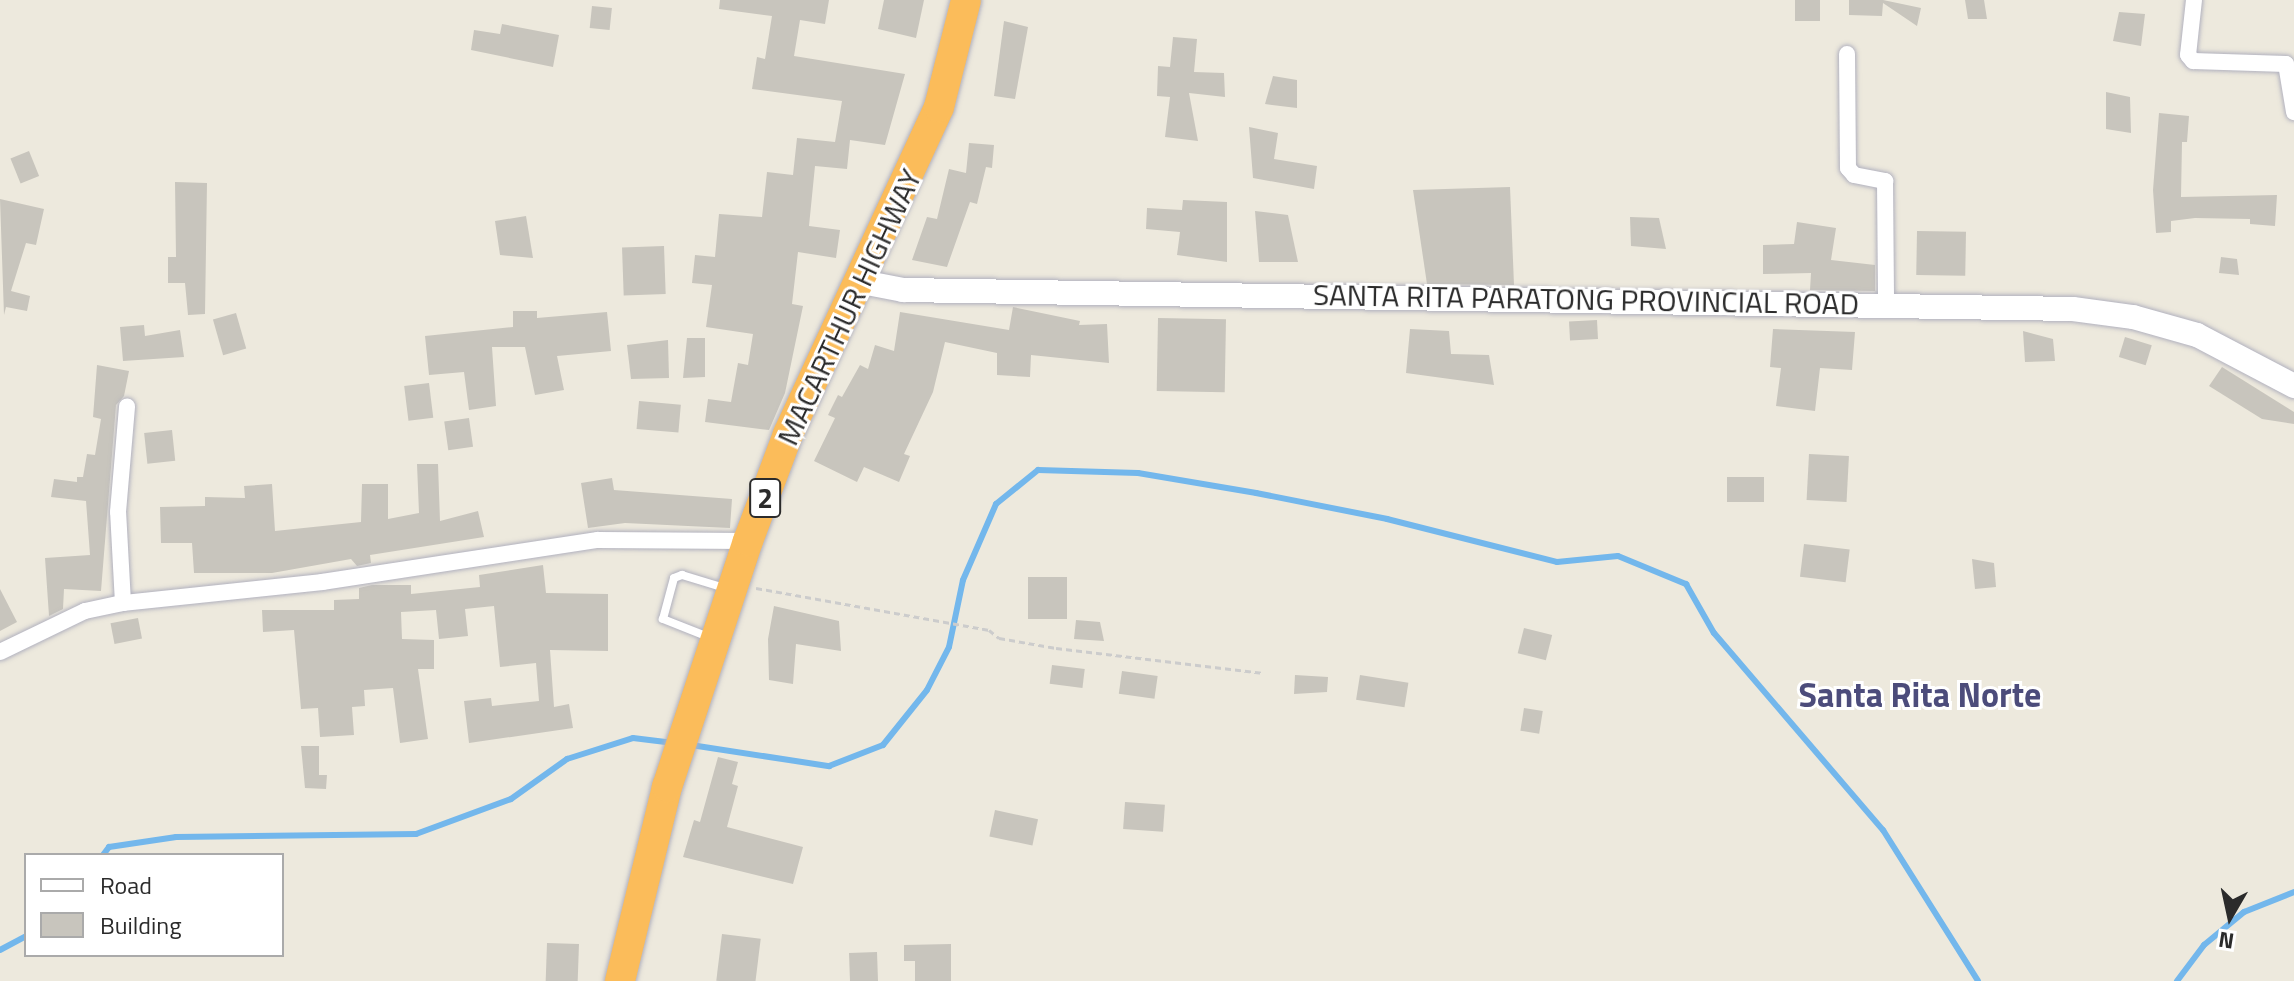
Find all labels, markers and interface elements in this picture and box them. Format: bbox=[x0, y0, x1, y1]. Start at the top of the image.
street label: MACARTHUR HIGHWAY bbox=[769, 163, 929, 451]
street label: SANTA RITA PARATONG PROVINCIAL ROAD bbox=[1313, 276, 1859, 322]
road number: 2 bbox=[749, 474, 781, 522]
district label: Santa Rita Norte bbox=[1799, 675, 2041, 715]
legend bbox=[24, 853, 284, 957]
text: Road bbox=[100, 867, 152, 903]
north arrow bbox=[2190, 877, 2270, 957]
text: Building bbox=[100, 907, 182, 943]
text: N bbox=[2216, 923, 2236, 959]

